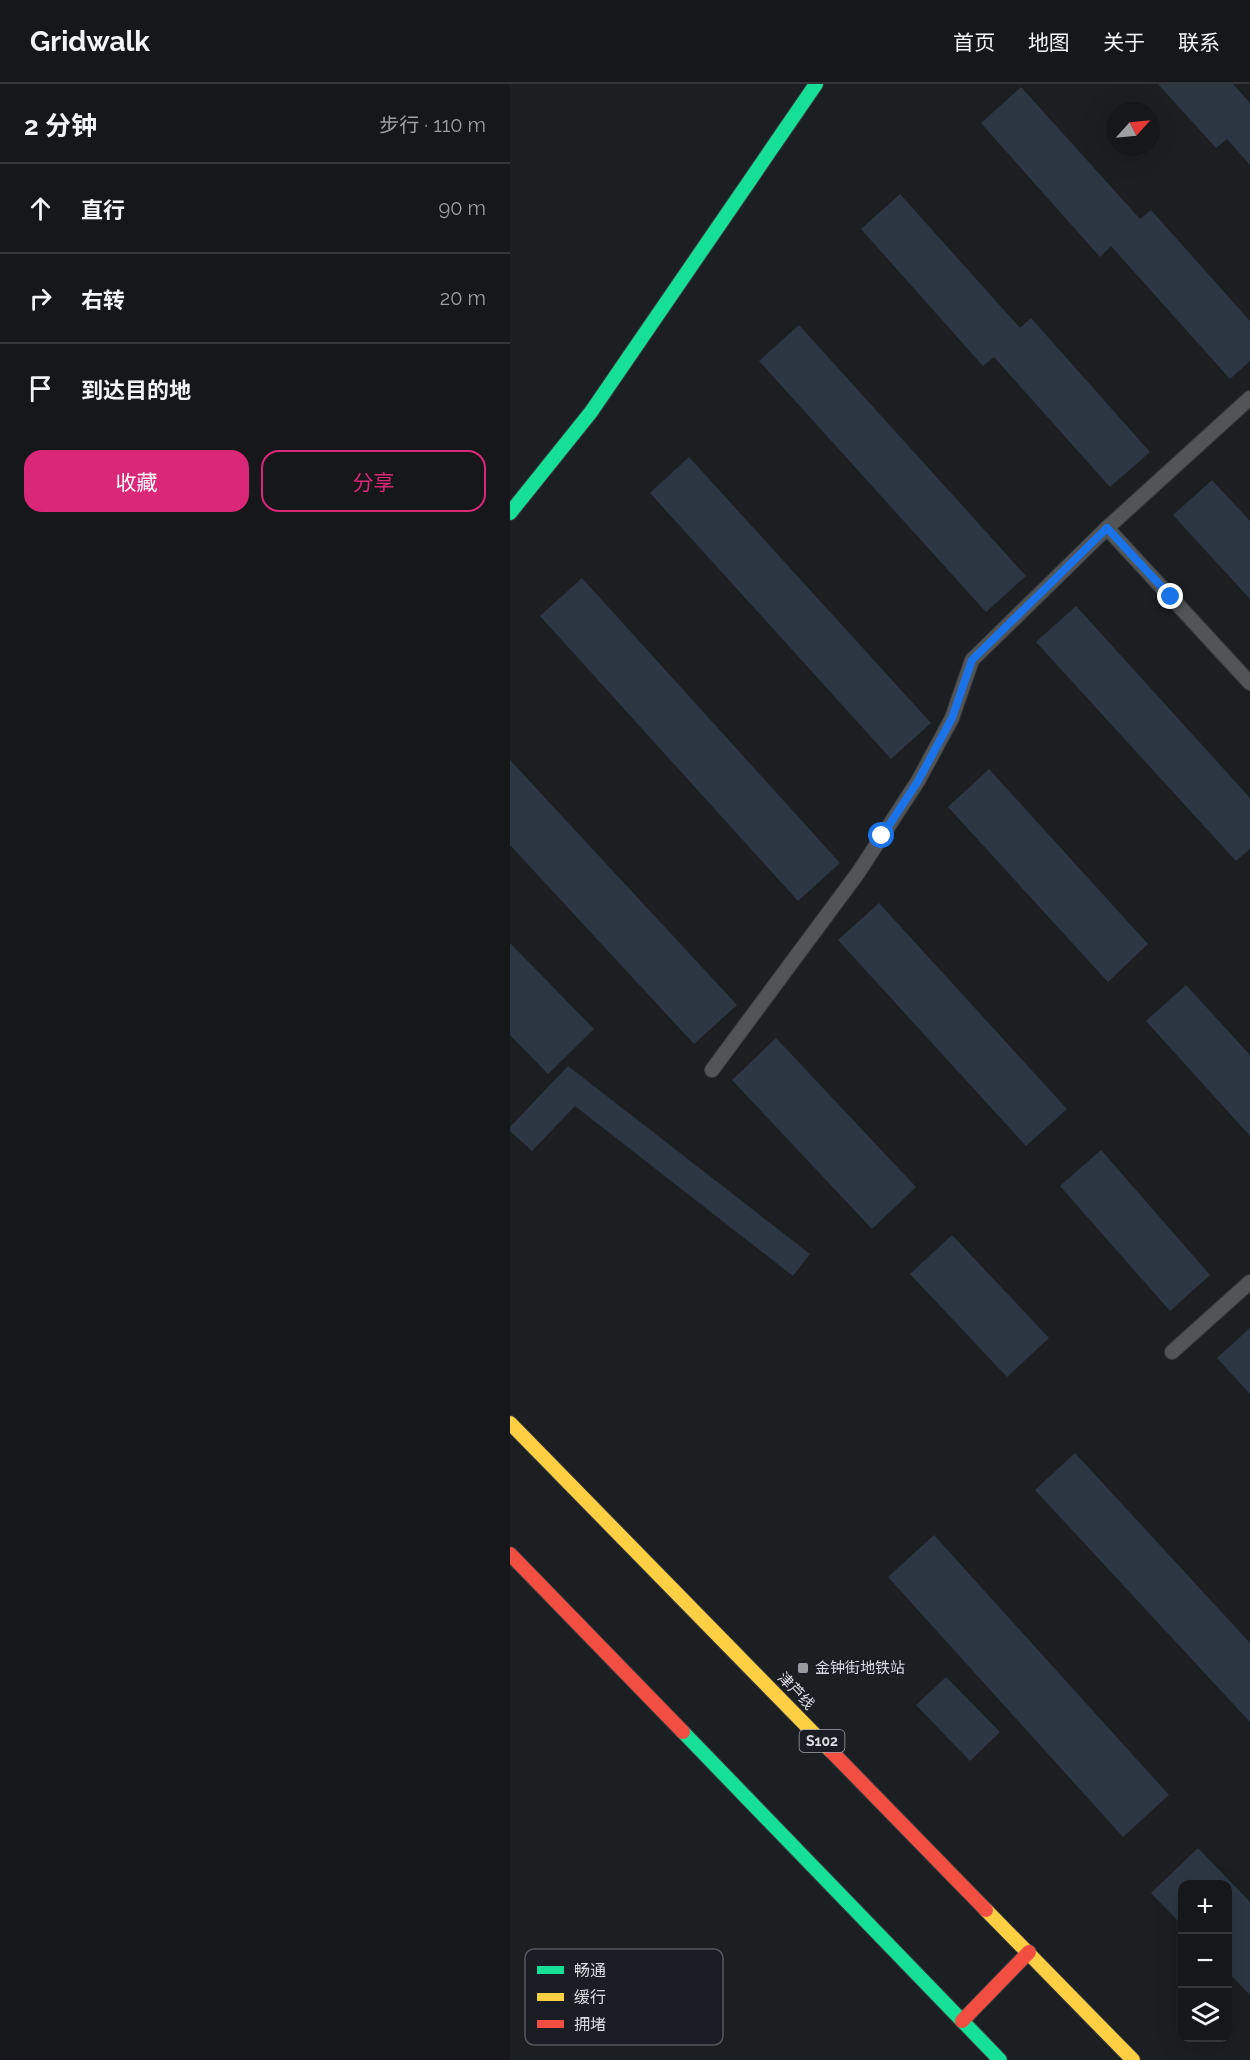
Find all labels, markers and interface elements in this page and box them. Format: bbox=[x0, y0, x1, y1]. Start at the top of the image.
text: Gridwalk bbox=[30, 25, 150, 58]
text: 首页 bbox=[953, 30, 995, 55]
text: 地图 bbox=[1028, 30, 1070, 55]
text: 关于 bbox=[1103, 30, 1145, 55]
text: 联系 bbox=[1178, 30, 1220, 55]
north arrow bbox=[1106, 102, 1160, 156]
text: 2 分钟 bbox=[24, 111, 97, 141]
text: 步行 · 110 m bbox=[379, 113, 486, 137]
icon: ahead bbox=[24, 192, 57, 225]
text: 90 m bbox=[439, 196, 486, 220]
text: 直行 bbox=[81, 197, 125, 223]
icon: right bbox=[24, 282, 57, 315]
text: 20 m bbox=[440, 286, 486, 310]
text: 右转 bbox=[81, 287, 125, 313]
icon: arrive bbox=[24, 372, 57, 405]
text: 到达目的地 bbox=[81, 377, 191, 403]
button: 收藏 bbox=[24, 450, 249, 512]
button: 分享 bbox=[261, 450, 486, 512]
route end bbox=[1157, 583, 1183, 609]
route start bbox=[868, 822, 894, 848]
place label: 金钟街地铁站 bbox=[815, 1659, 905, 1677]
marker: 金钟街地铁站 bbox=[796, 1661, 810, 1675]
street label: 津芦线 bbox=[774, 1669, 818, 1713]
road number: S102 bbox=[800, 1730, 844, 1752]
map controls bbox=[1178, 1880, 1232, 2042]
button: + bbox=[1178, 1880, 1232, 1934]
button: − bbox=[1178, 1934, 1232, 1988]
legend bbox=[525, 1949, 723, 2045]
text: 畅通 bbox=[574, 1961, 606, 1980]
text: 缓行 bbox=[574, 1988, 606, 2007]
button: layers bbox=[1178, 1988, 1232, 2042]
text: 拥堵 bbox=[574, 2015, 606, 2034]

